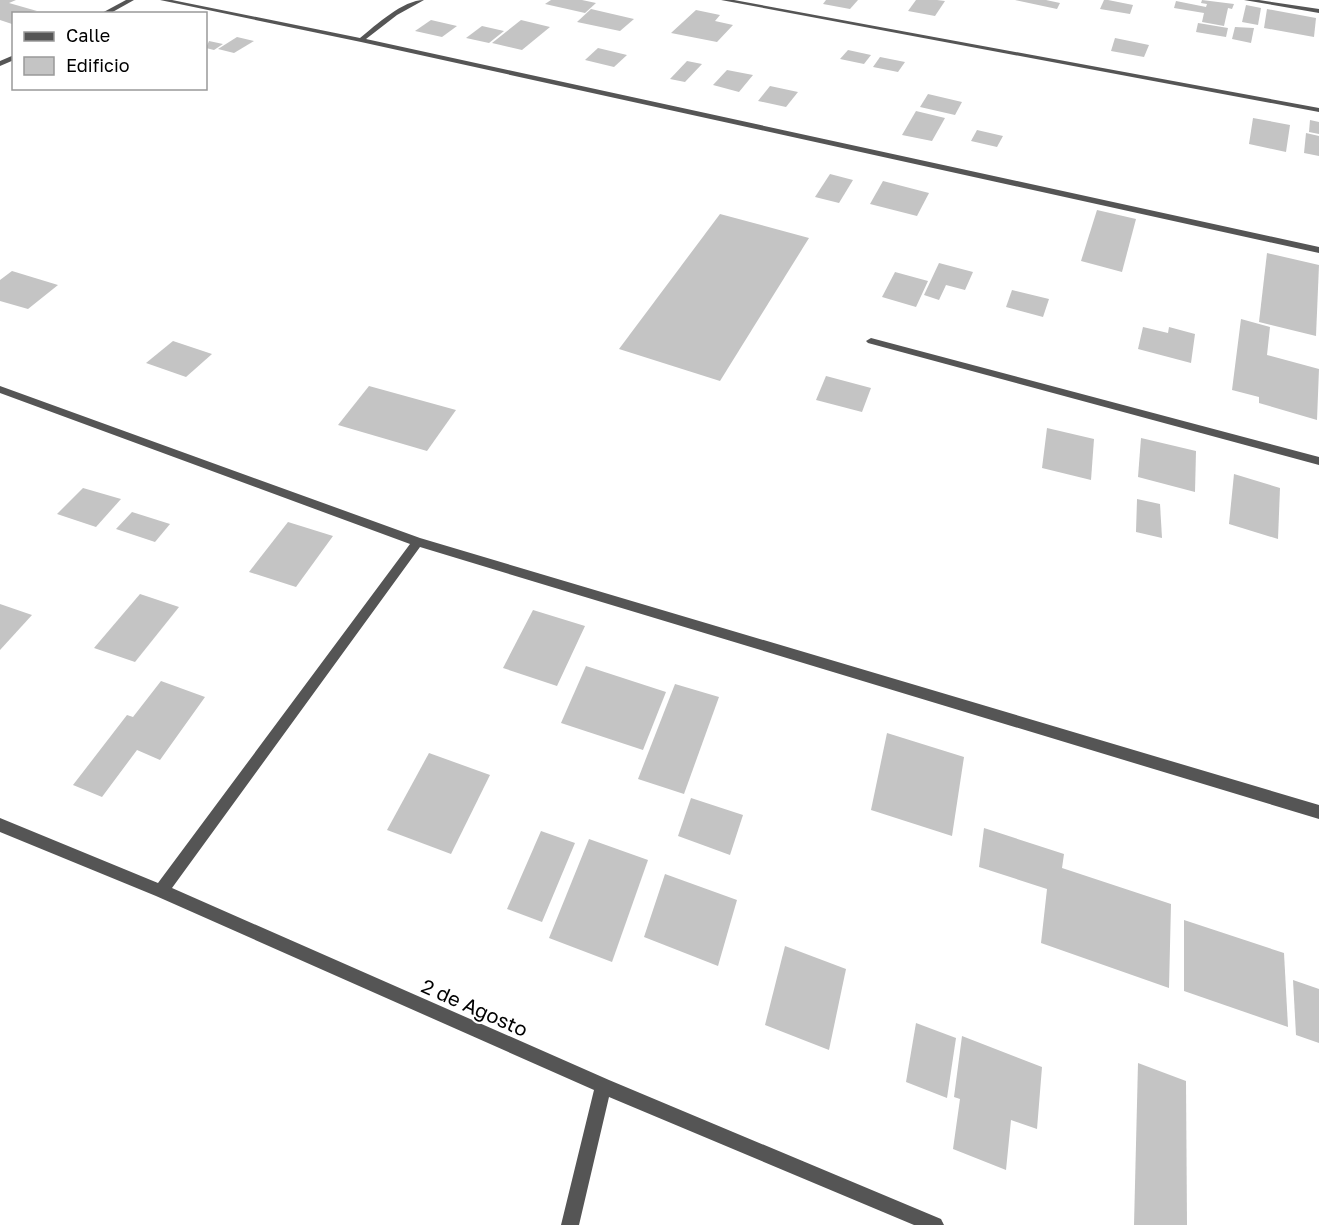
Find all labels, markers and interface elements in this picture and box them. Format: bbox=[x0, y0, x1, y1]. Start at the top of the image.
legend bbox=[12, 12, 207, 90]
text: Calle bbox=[66, 24, 110, 46]
text: Edificio bbox=[66, 54, 130, 76]
street label: 2 de Agosto bbox=[418, 973, 532, 1041]

